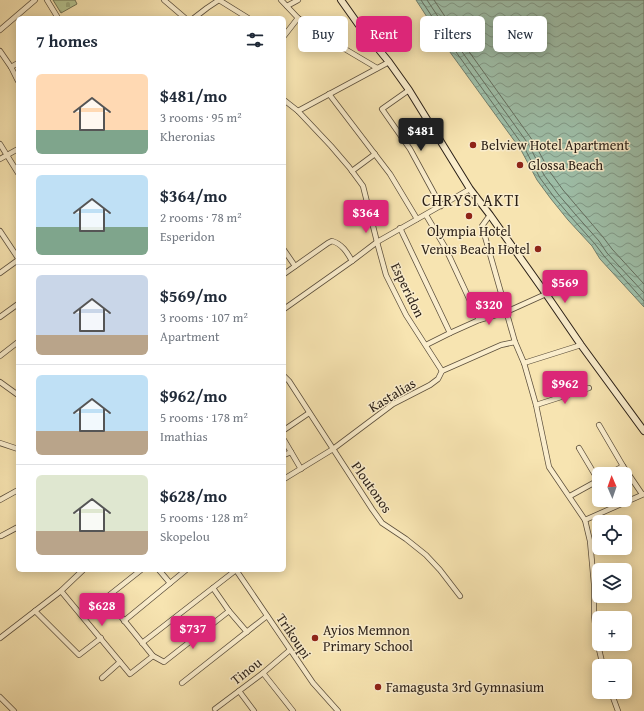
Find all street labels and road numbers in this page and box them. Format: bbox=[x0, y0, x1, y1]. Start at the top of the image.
street label: Esperidon bbox=[386, 259, 430, 321]
street label: Kastalias bbox=[365, 373, 419, 417]
street label: Ploutonos bbox=[347, 457, 397, 517]
street label: Trikoupi bbox=[272, 609, 316, 663]
street label: Tinou bbox=[226, 652, 266, 689]

